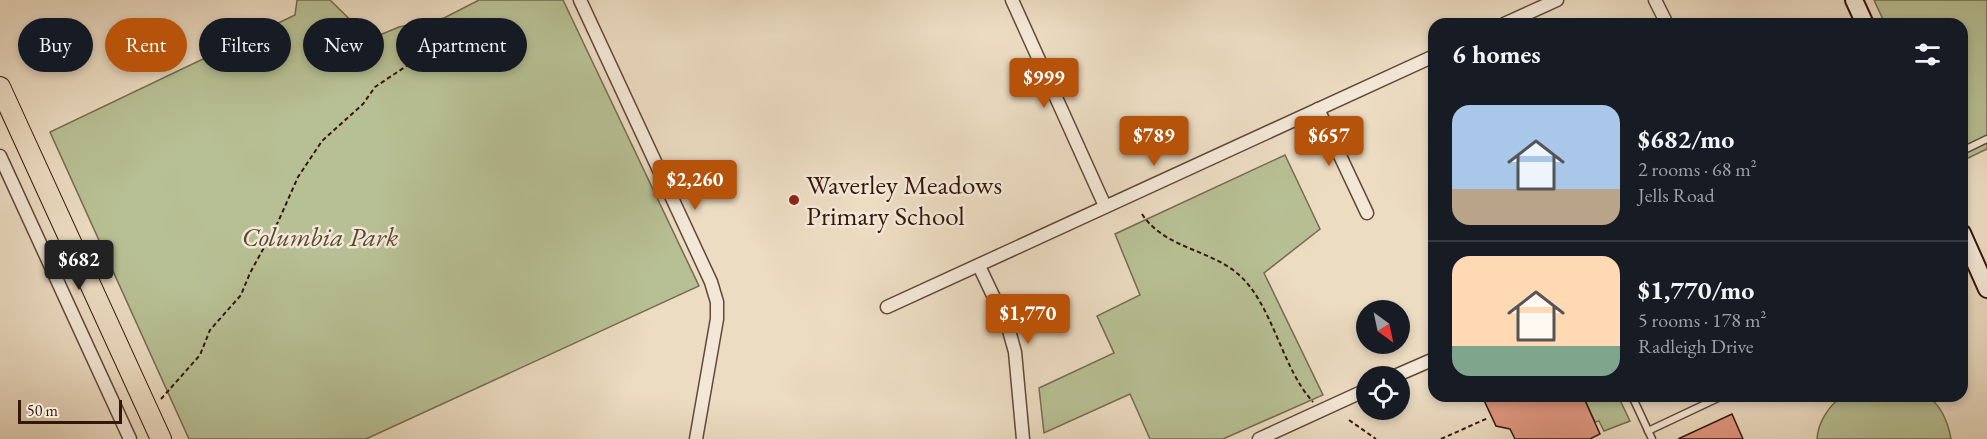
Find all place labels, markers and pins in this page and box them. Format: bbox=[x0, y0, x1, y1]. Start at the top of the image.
pin: $999 bbox=[1008, 58, 1080, 109]
pin: $789 bbox=[1118, 116, 1190, 167]
pin: $657 bbox=[1293, 116, 1365, 167]
pin: $2,260 bbox=[646, 160, 744, 211]
place label: Waverley Meadows Primary School bbox=[806, 167, 1002, 233]
marker: Waverley Meadows Primary School bbox=[787, 193, 801, 207]
pin: $682 bbox=[43, 240, 115, 291]
pin: $1,770 bbox=[979, 294, 1077, 345]

